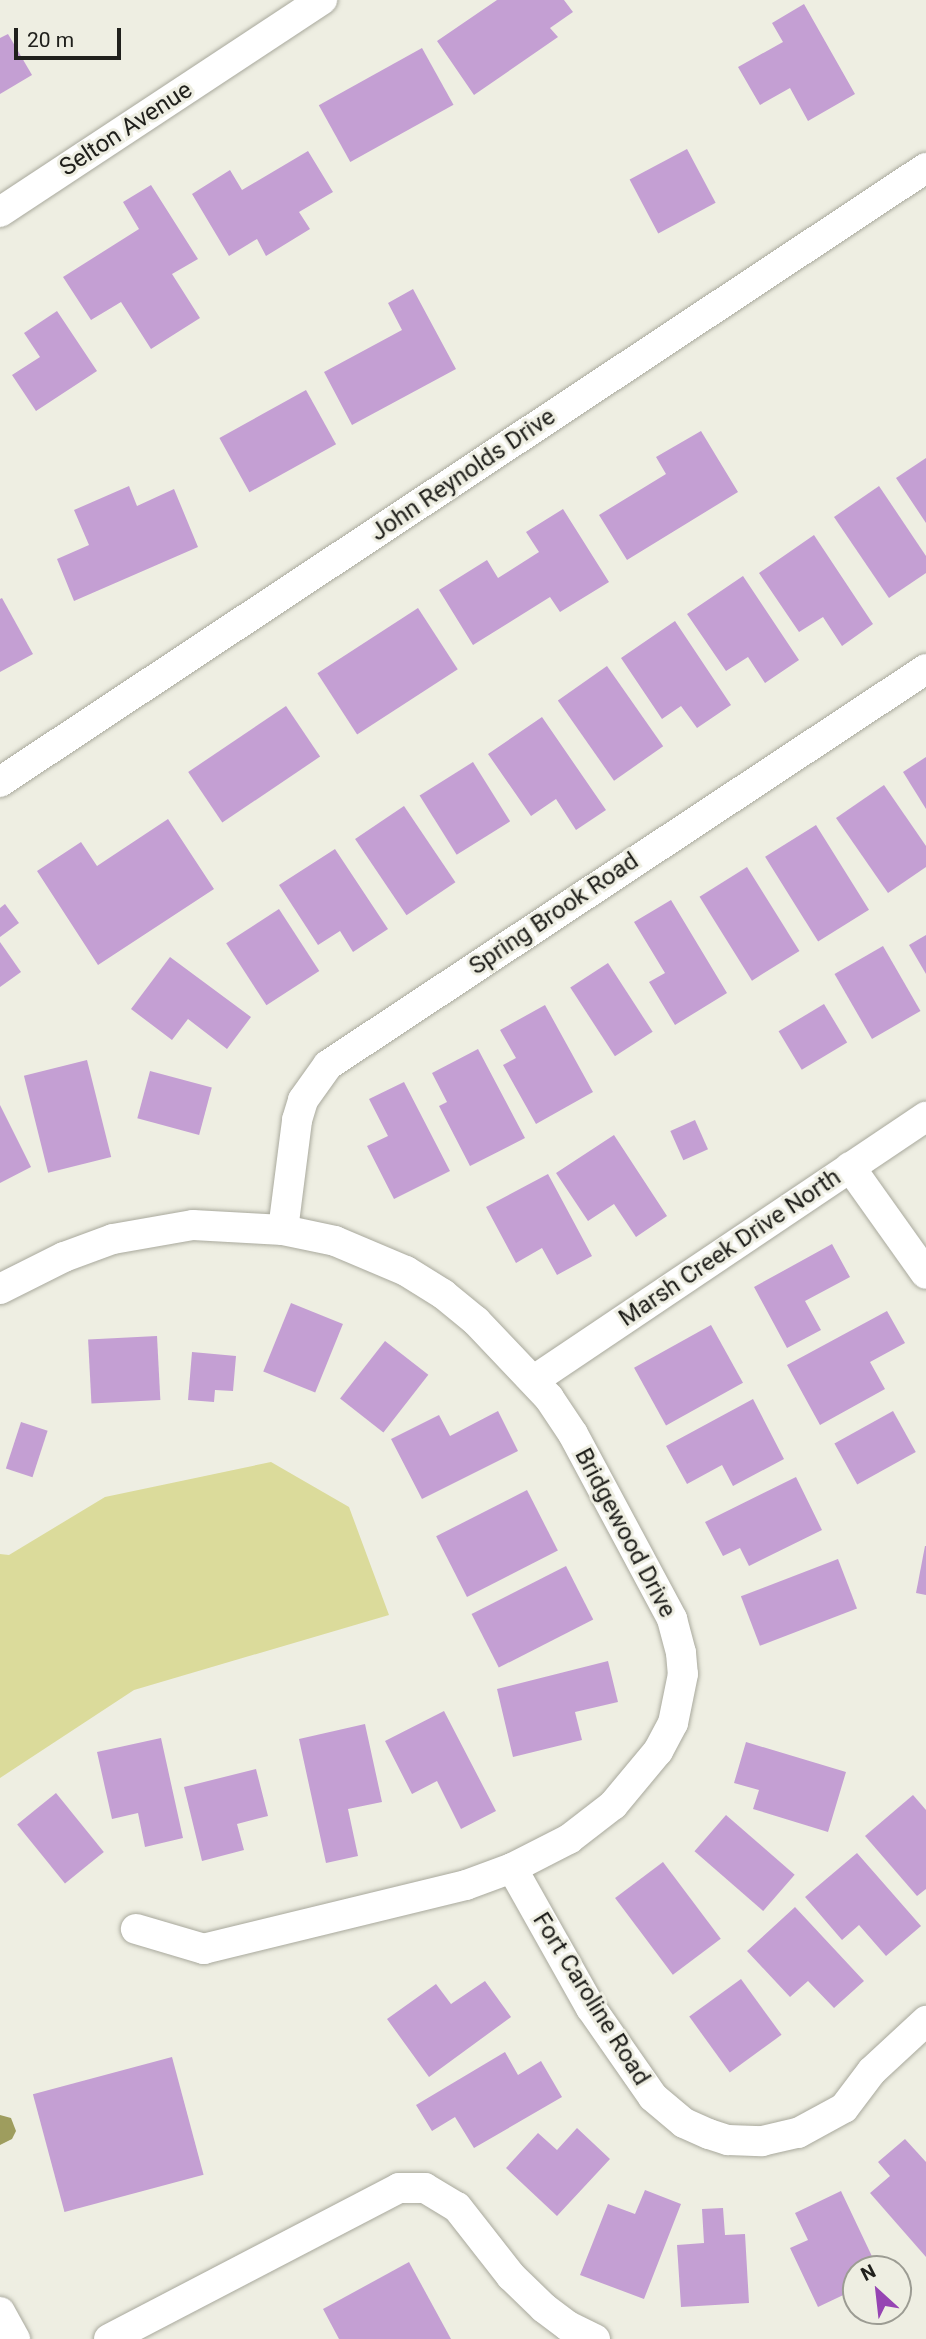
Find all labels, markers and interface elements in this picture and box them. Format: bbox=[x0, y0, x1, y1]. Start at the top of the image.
scale bar bbox=[18, 14, 124, 58]
text: 20 m bbox=[27, 28, 74, 52]
street label: Selton Avenue bbox=[55, 76, 197, 182]
street label: John Reynolds Drive bbox=[365, 402, 561, 548]
street label: Spring Brook Road bbox=[464, 847, 644, 981]
street label: Marsh Creek Drive North bbox=[614, 1163, 846, 1333]
street label: Bridgewood Drive bbox=[568, 1443, 682, 1623]
street label: Fort Caroline Road bbox=[526, 1907, 656, 2091]
north arrow bbox=[842, 2255, 912, 2325]
text: N bbox=[857, 2259, 879, 2286]

